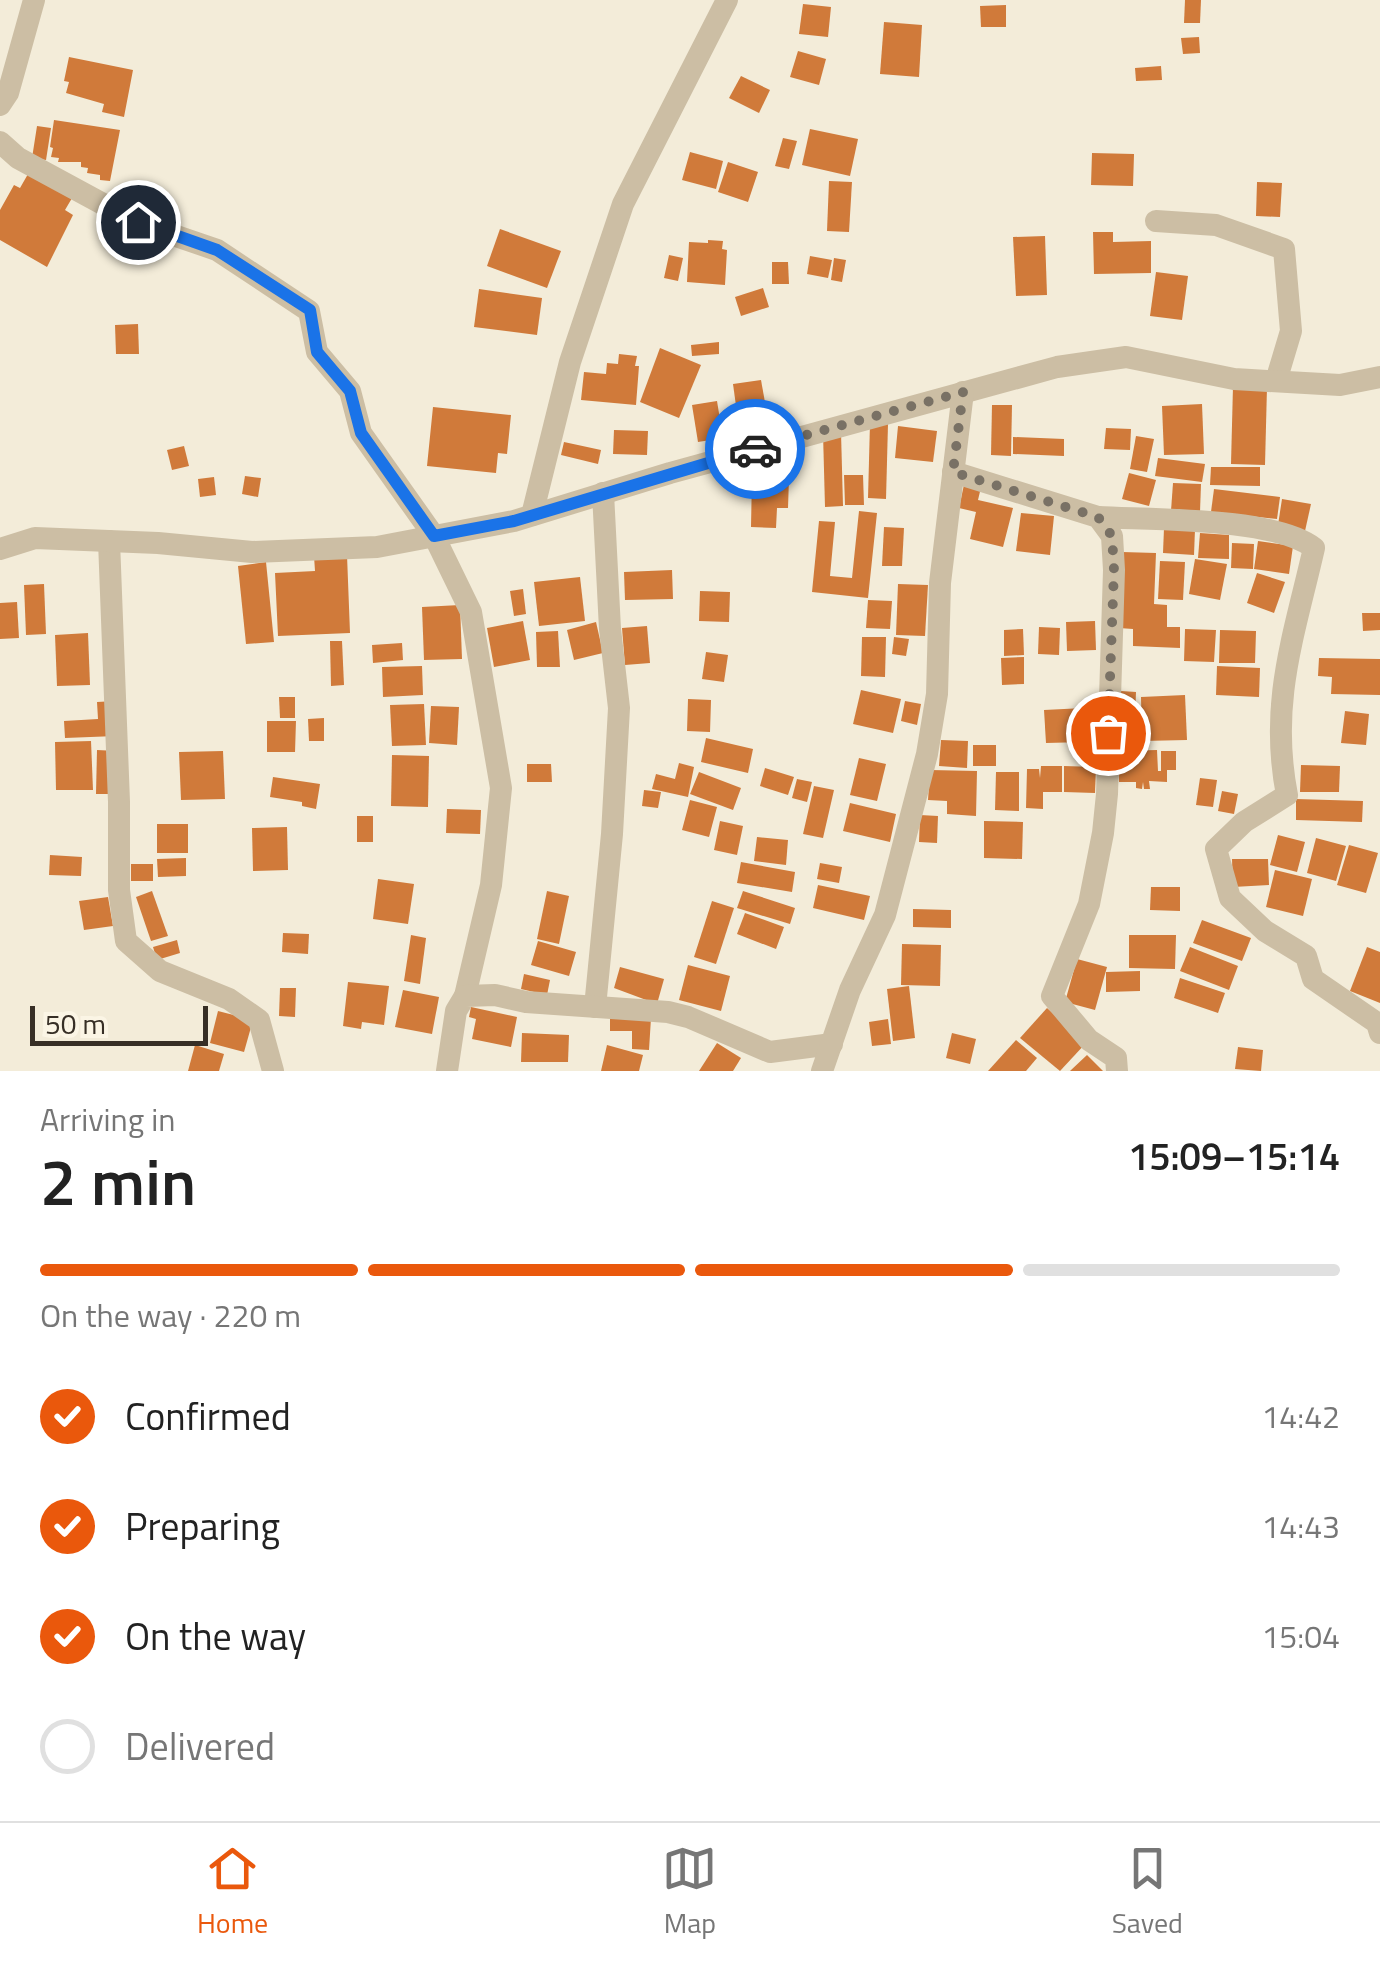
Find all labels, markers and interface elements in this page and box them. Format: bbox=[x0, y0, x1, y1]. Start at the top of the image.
pin bbox=[96, 180, 181, 265]
icon: home bbox=[111, 195, 166, 250]
courier bbox=[705, 399, 805, 499]
icon: car bbox=[728, 422, 783, 477]
pin bbox=[1066, 691, 1151, 776]
icon: bag bbox=[1081, 706, 1136, 761]
scale bar bbox=[30, 1001, 208, 1046]
text: 50 m bbox=[45, 1002, 106, 1045]
text: Arriving in bbox=[40, 1095, 176, 1143]
text: 15:09–15:14 bbox=[1128, 1127, 1340, 1185]
text: 2 min bbox=[40, 1131, 196, 1230]
text: On the way · 220 m bbox=[40, 1291, 301, 1339]
text: Confirmed bbox=[125, 1387, 291, 1445]
icon: check bbox=[40, 1389, 95, 1444]
text: 14:42 bbox=[1261, 1392, 1340, 1440]
text: Preparing bbox=[125, 1497, 280, 1555]
icon: check bbox=[40, 1499, 95, 1554]
text: 14:43 bbox=[1261, 1502, 1340, 1550]
text: On the way bbox=[125, 1607, 306, 1665]
icon: check bbox=[40, 1609, 95, 1664]
text: 15:04 bbox=[1261, 1612, 1340, 1660]
text: Delivered bbox=[125, 1717, 275, 1775]
tab: Home bbox=[197, 1841, 268, 1944]
tab: Map bbox=[662, 1841, 717, 1944]
tab: Saved bbox=[1112, 1841, 1183, 1944]

